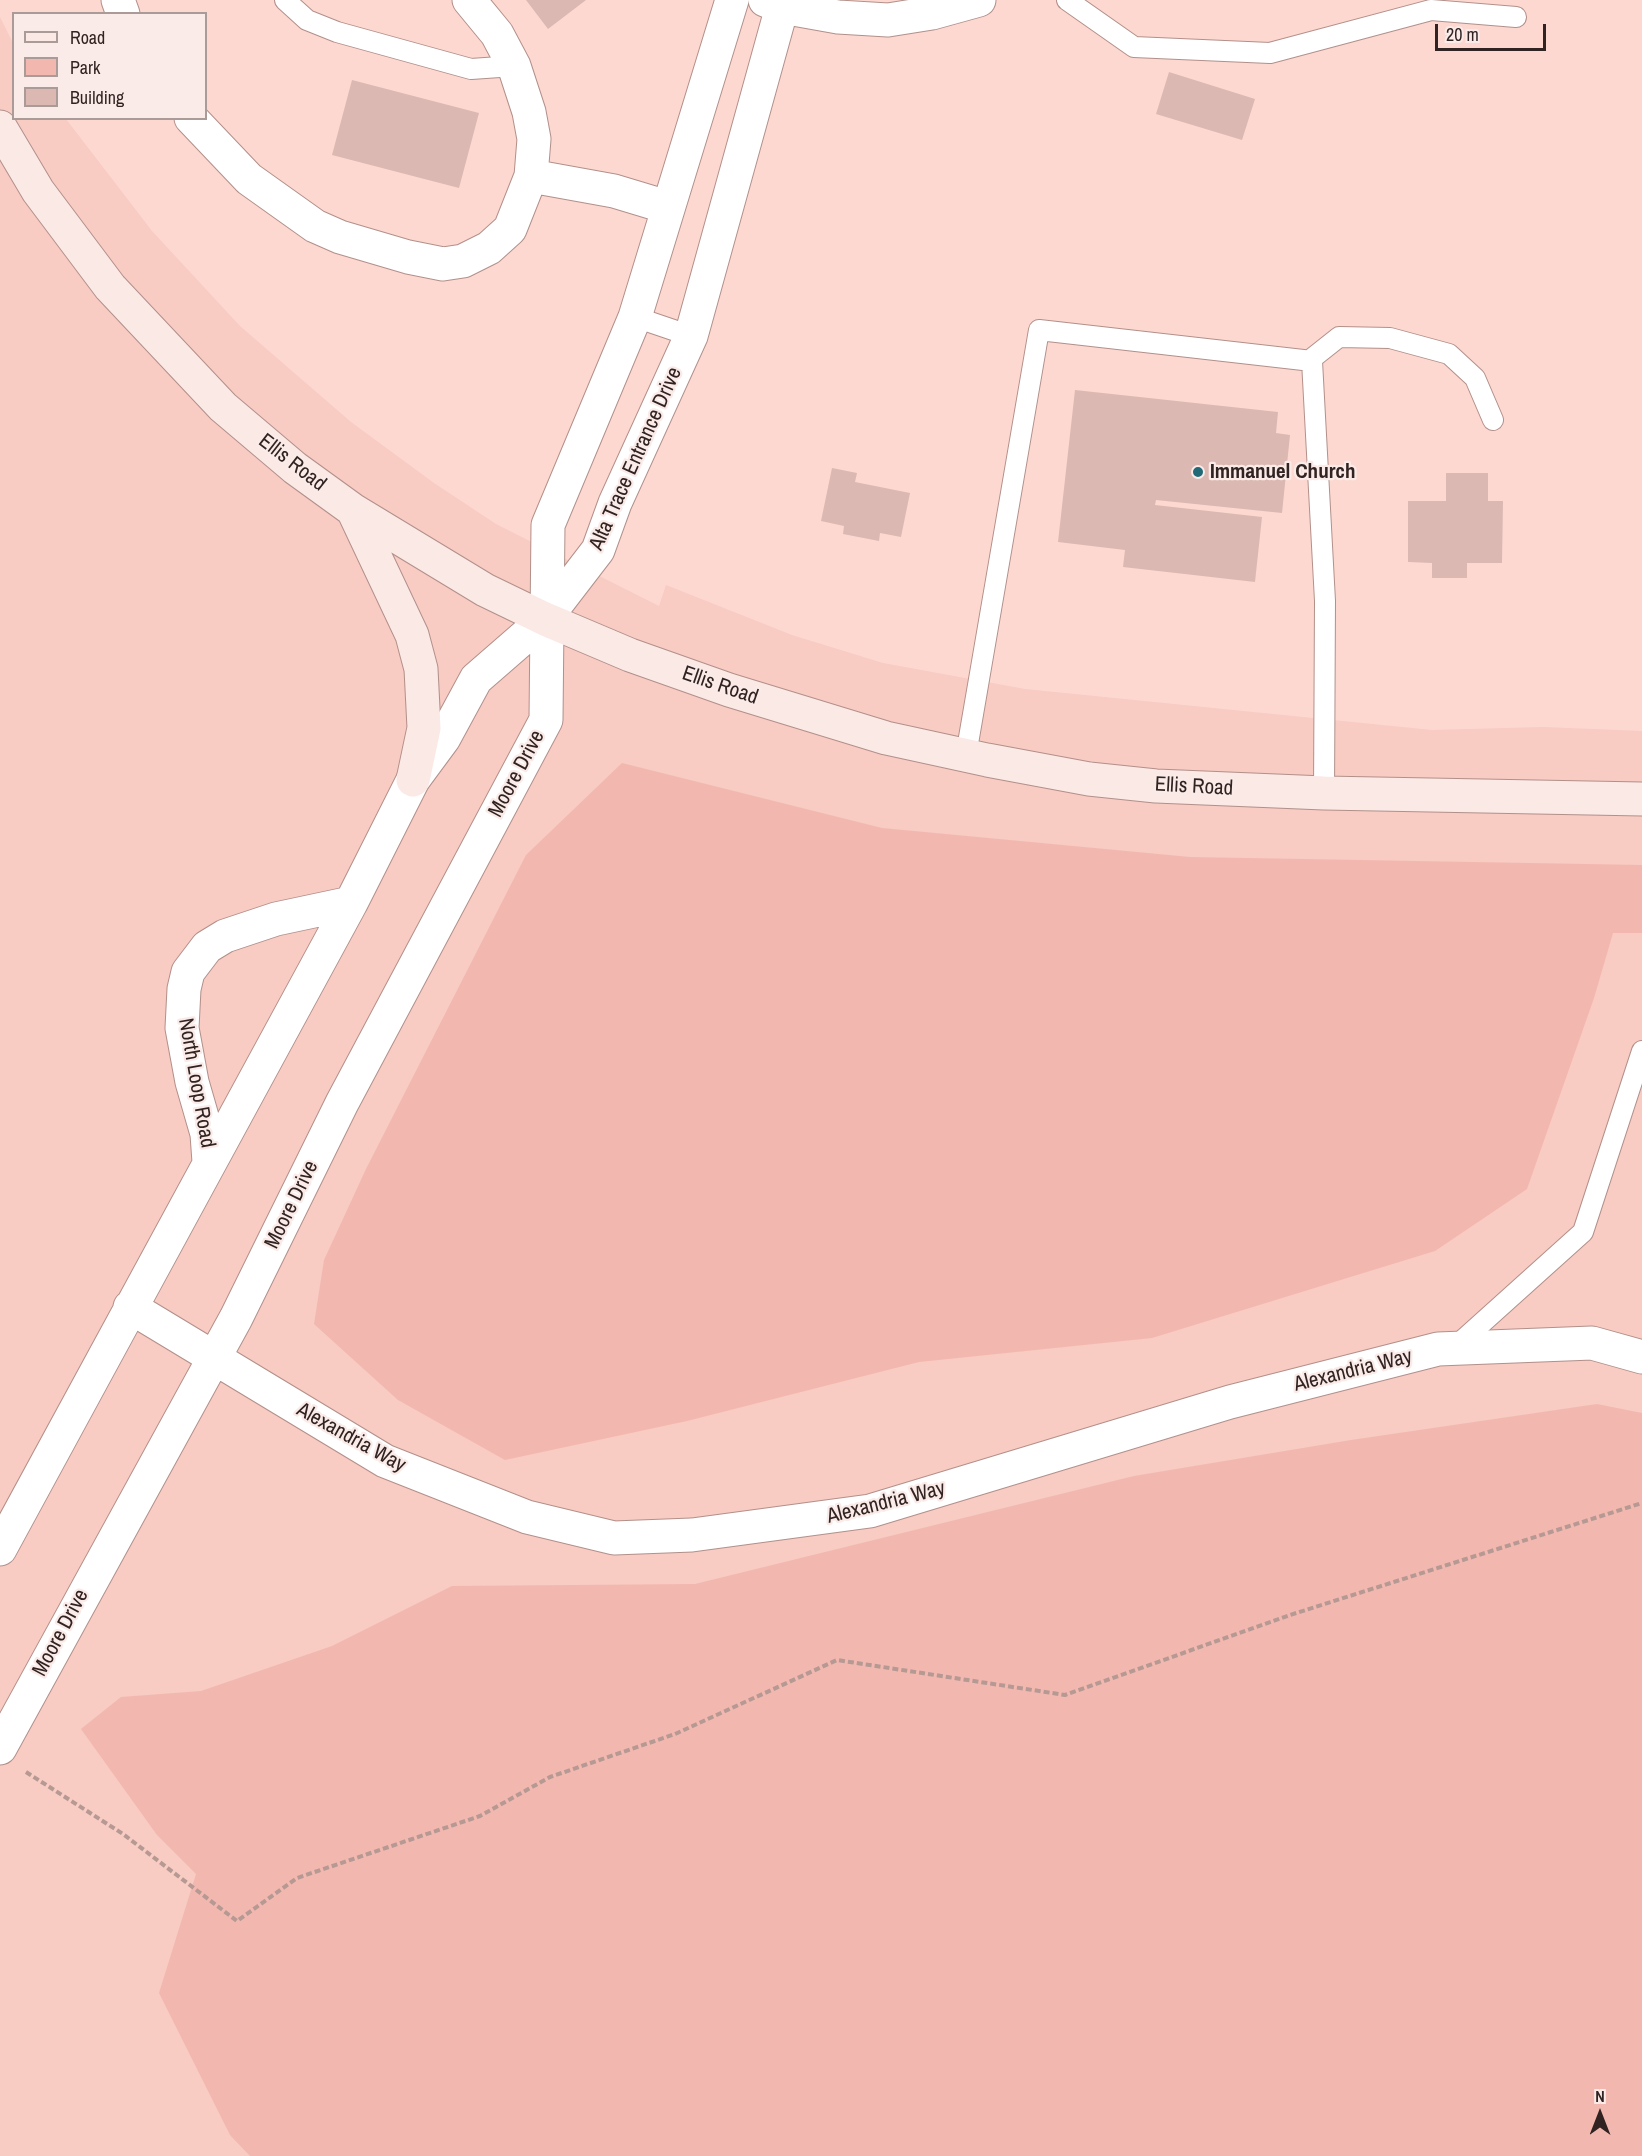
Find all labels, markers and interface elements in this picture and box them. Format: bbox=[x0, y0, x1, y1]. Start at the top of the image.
legend bbox=[12, 12, 207, 120]
scale bar bbox=[1438, 12, 1549, 50]
text: 20 m bbox=[1446, 22, 1479, 47]
text: Road bbox=[70, 25, 105, 50]
text: Park bbox=[70, 55, 100, 80]
text: Building bbox=[70, 85, 124, 110]
street label: Alta Trace Entrance Drive bbox=[584, 364, 688, 554]
street label: Ellis Road bbox=[253, 429, 331, 497]
place label: Immanuel Church bbox=[1210, 459, 1355, 485]
marker: Immanuel Church bbox=[1191, 465, 1205, 479]
street label: Ellis Road bbox=[679, 661, 761, 711]
street label: Moore Drive bbox=[484, 726, 550, 822]
street label: Ellis Road bbox=[1154, 772, 1234, 802]
street label: North Loop Road bbox=[172, 1016, 220, 1150]
street label: Moore Drive bbox=[260, 1157, 324, 1253]
street label: Alexandria Way bbox=[1291, 1344, 1415, 1398]
street label: Alexandria Way bbox=[292, 1398, 410, 1478]
street label: Alexandria Way bbox=[824, 1476, 948, 1530]
street label: Moore Drive bbox=[28, 1585, 94, 1681]
north arrow bbox=[1570, 2084, 1630, 2144]
text: N bbox=[1595, 2085, 1605, 2107]

